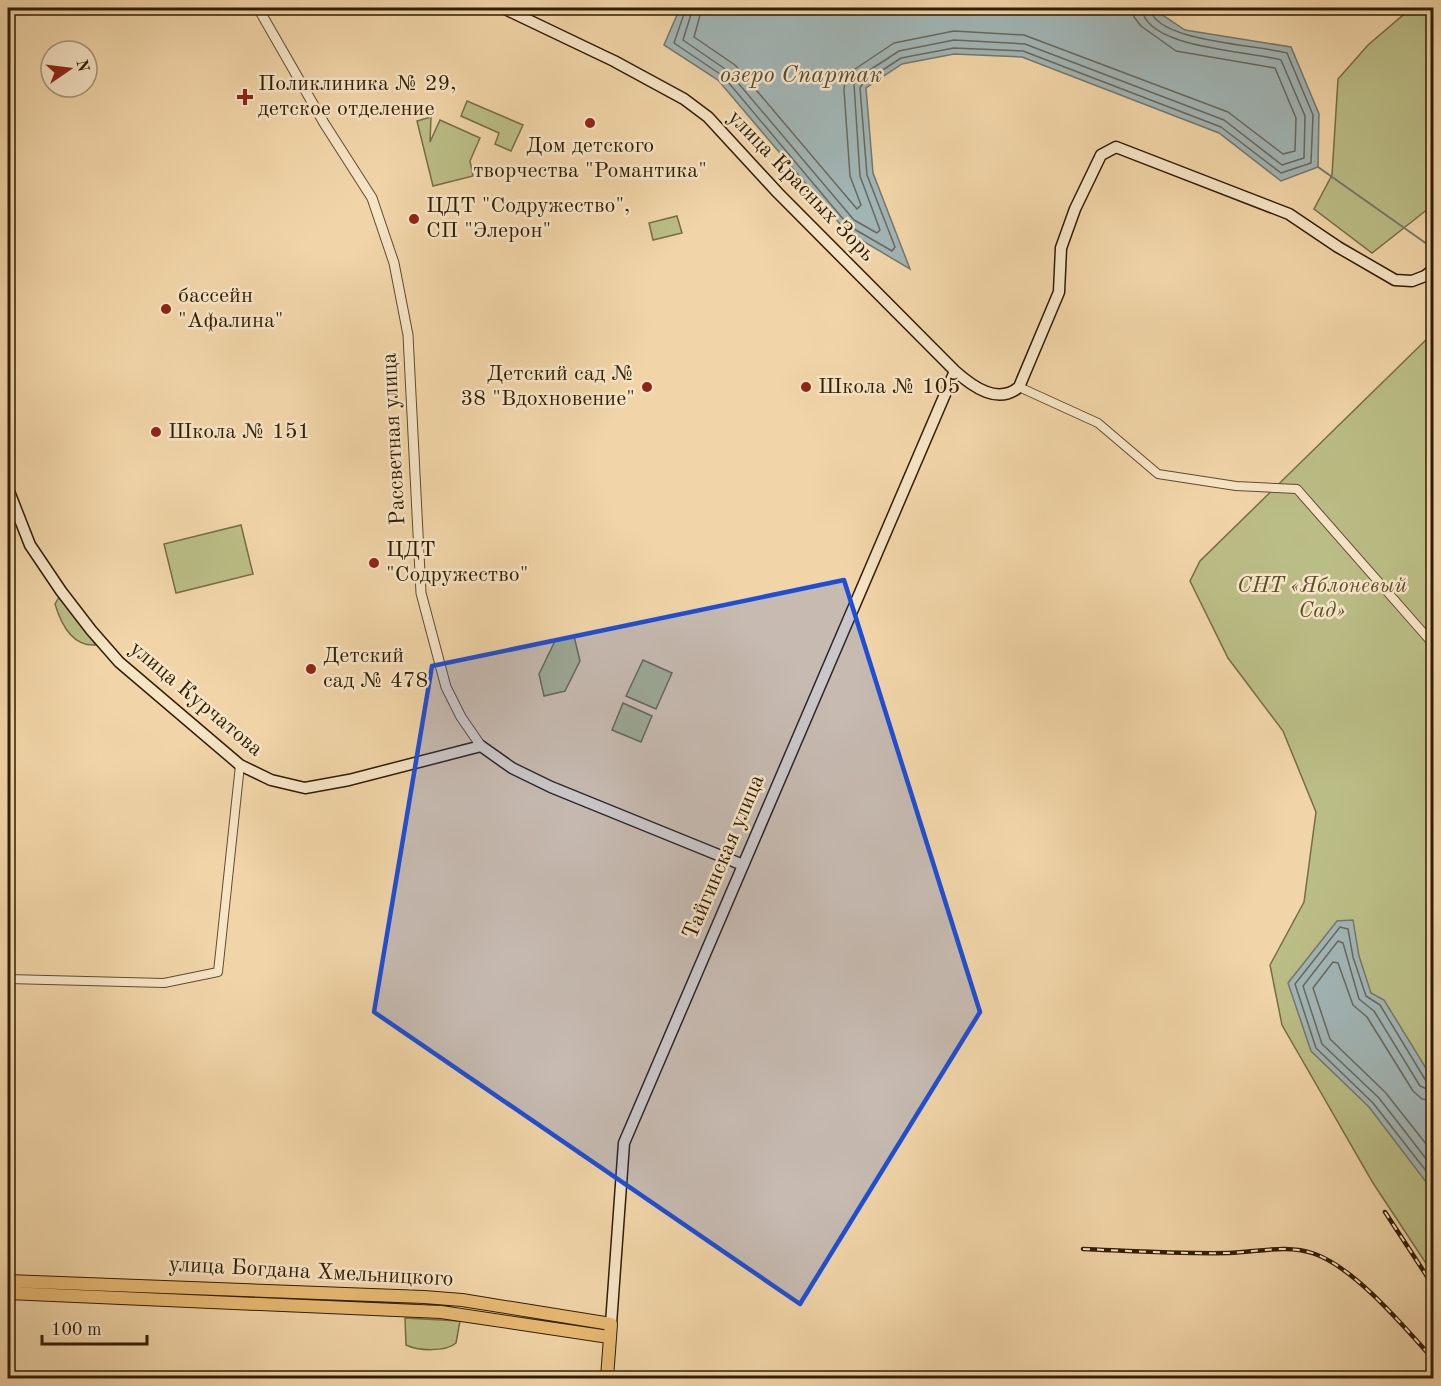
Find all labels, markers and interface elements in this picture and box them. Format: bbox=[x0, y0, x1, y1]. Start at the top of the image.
north arrow bbox=[39, 39, 99, 99]
text: N bbox=[72, 58, 91, 74]
water label: озеро Спартак bbox=[720, 64, 882, 88]
place label: Поликлиника № 29, детское отделение bbox=[258, 73, 456, 120]
marker: Поликлиника № 29, детское отделение bbox=[236, 88, 254, 106]
street label: улица Красных Зорь bbox=[723, 106, 879, 266]
marker: Дом детского творчества "Романтика" bbox=[583, 116, 597, 130]
place label: Дом детского творчества "Романтика" bbox=[473, 135, 707, 182]
place label: ЦДТ "Содружество", СП "Элерон" bbox=[426, 195, 630, 242]
marker: ЦДТ "Содружество", СП "Элерон" bbox=[407, 212, 421, 226]
place label: бассейн "Афалина" bbox=[178, 285, 283, 332]
marker: бассейн "Афалина" bbox=[159, 302, 173, 316]
street label: Рассветная улица bbox=[378, 352, 410, 526]
place label: Детский сад № 38 "Вдохновение" bbox=[461, 363, 635, 410]
place label: Школа № 105 bbox=[818, 376, 960, 398]
marker: Детский сад № 38 "Вдохновение" bbox=[640, 380, 654, 394]
marker: Школа № 105 bbox=[799, 380, 813, 394]
place label: Школа № 151 bbox=[168, 421, 310, 443]
marker: Школа № 151 bbox=[149, 425, 163, 439]
place label: ЦДТ "Содружество" bbox=[386, 539, 528, 586]
marker: ЦДТ "Содружество" bbox=[367, 556, 381, 570]
park label: СНТ «Яблоневый Сад» bbox=[1237, 575, 1407, 622]
street label: улица Курчатова bbox=[125, 637, 267, 761]
place label: Детский сад № 478 bbox=[323, 645, 428, 692]
marker: Детский сад № 478 bbox=[304, 662, 318, 676]
street label: Тайгинская улица bbox=[679, 772, 769, 942]
street label: улица Богдана Хмельницкого bbox=[168, 1254, 454, 1290]
scale bar bbox=[42, 1308, 147, 1346]
text: 100 m bbox=[51, 1321, 102, 1339]

